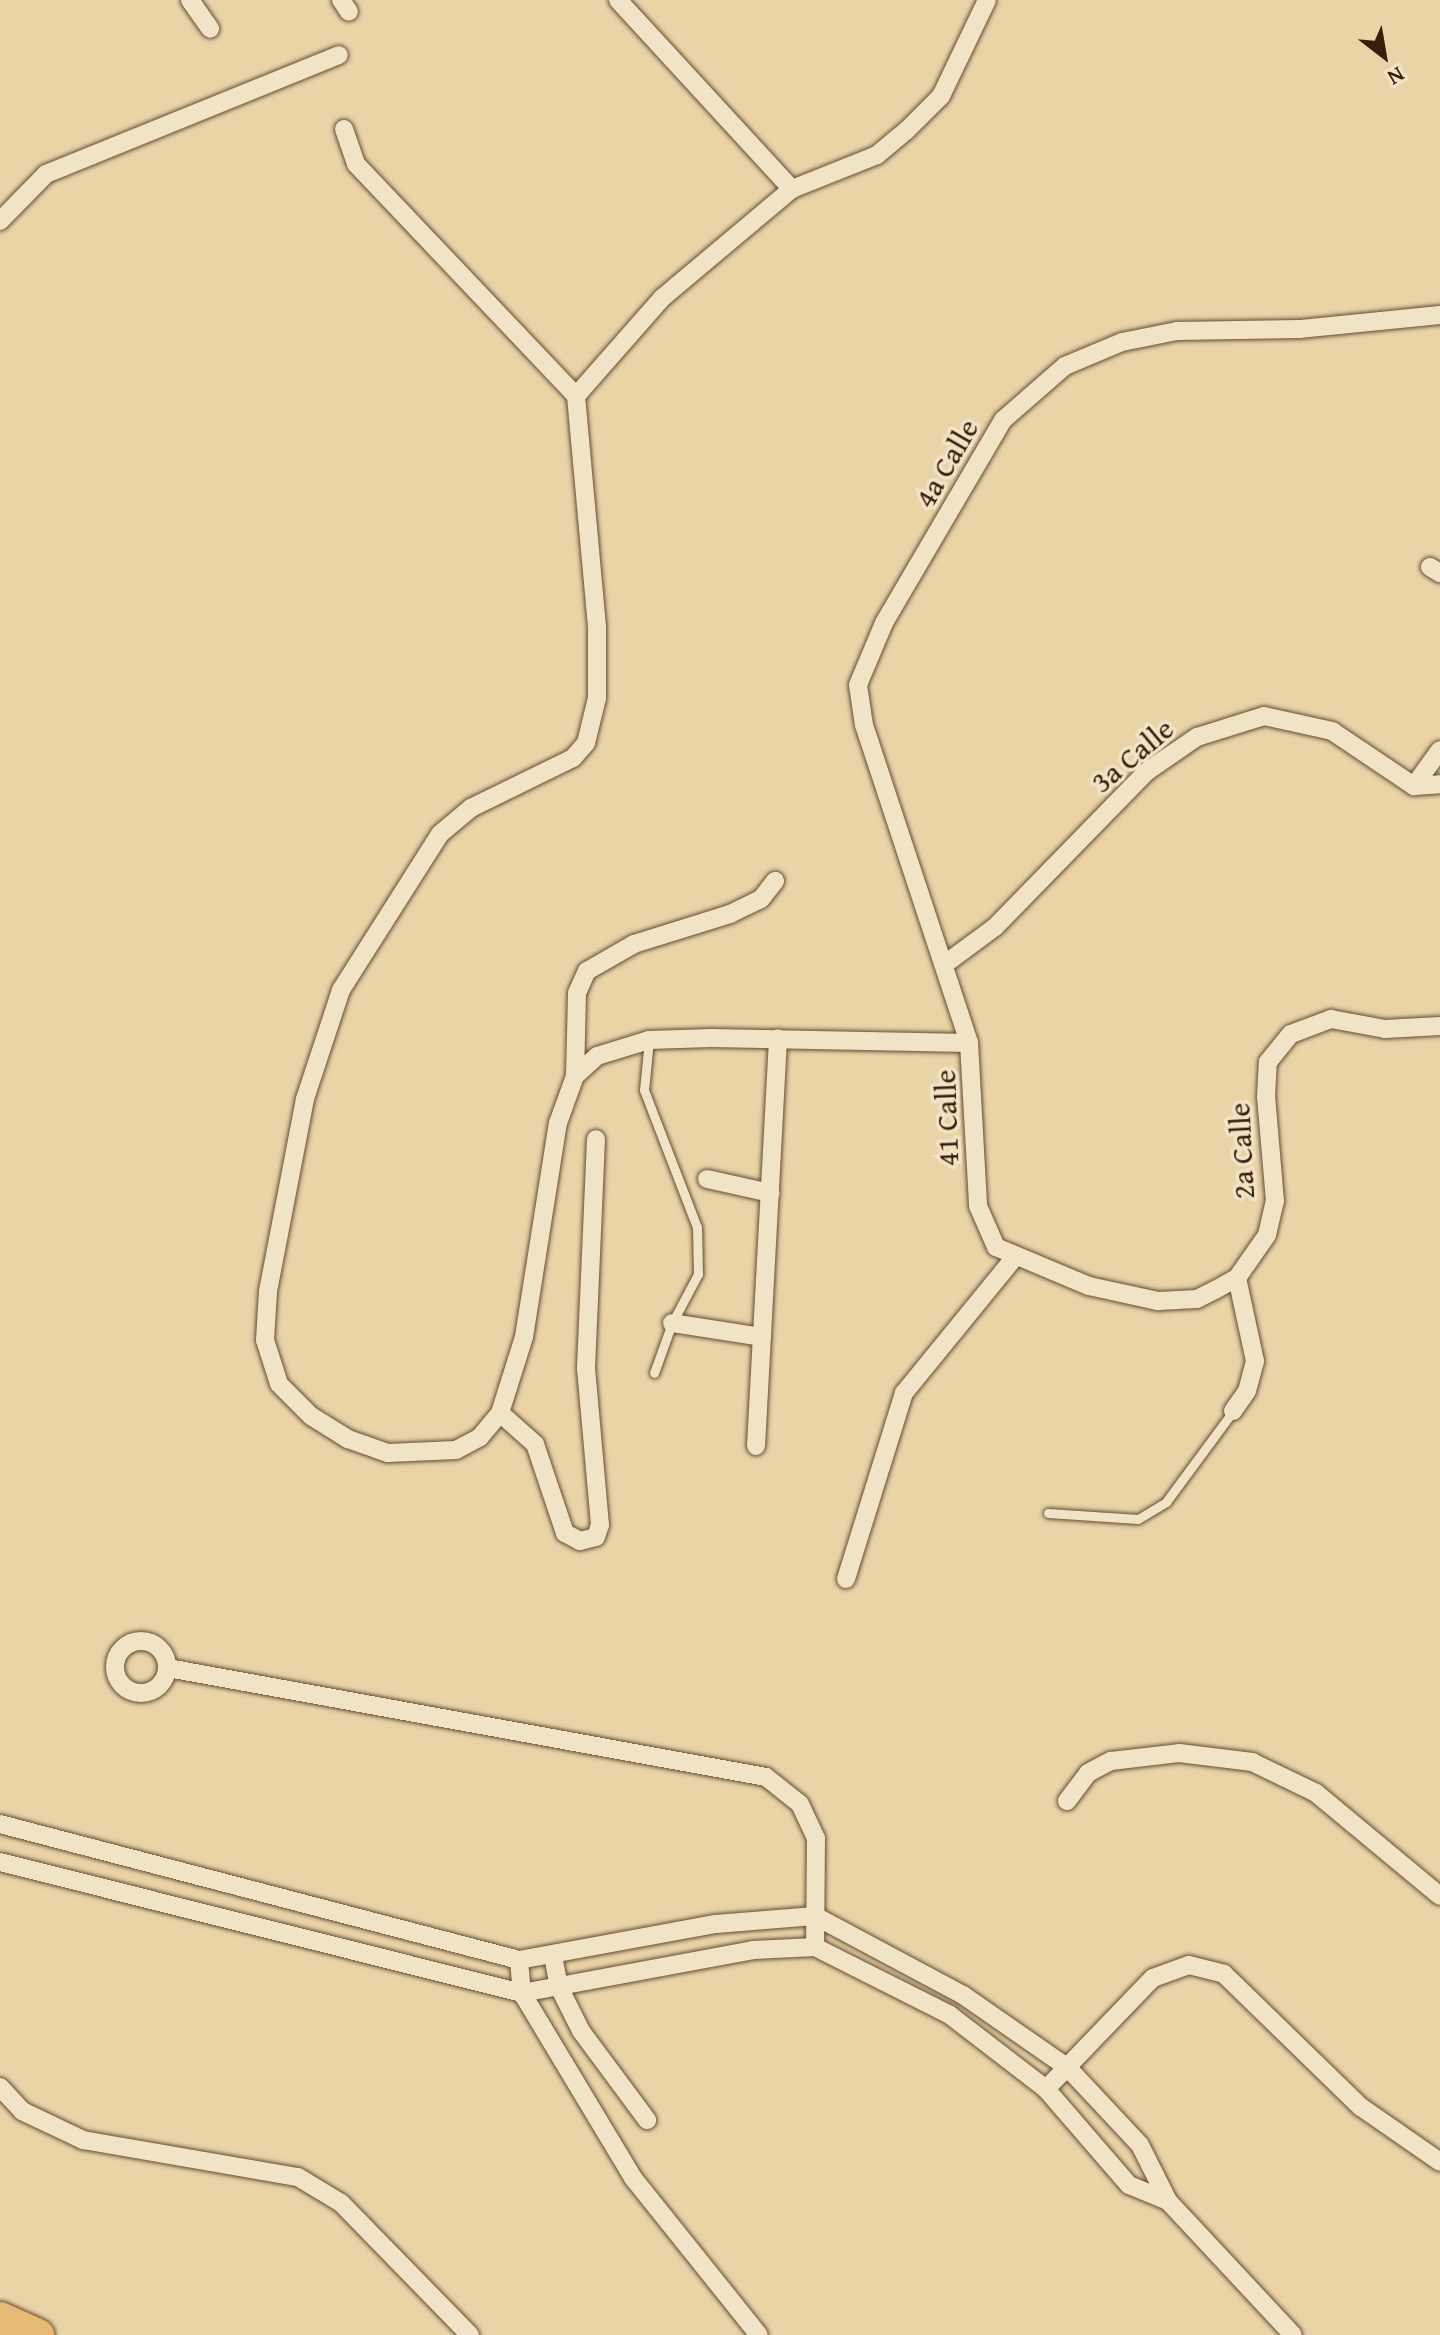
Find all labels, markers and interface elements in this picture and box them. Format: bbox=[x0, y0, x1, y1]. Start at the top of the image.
north arrow bbox=[1344, 16, 1424, 96]
text: N bbox=[1382, 59, 1411, 94]
street label: 4a Calle bbox=[906, 412, 986, 514]
street label: 3a Calle bbox=[1083, 710, 1181, 800]
street label: 41 Calle bbox=[926, 1069, 966, 1167]
street label: 2a Calle bbox=[1220, 1102, 1262, 1200]

